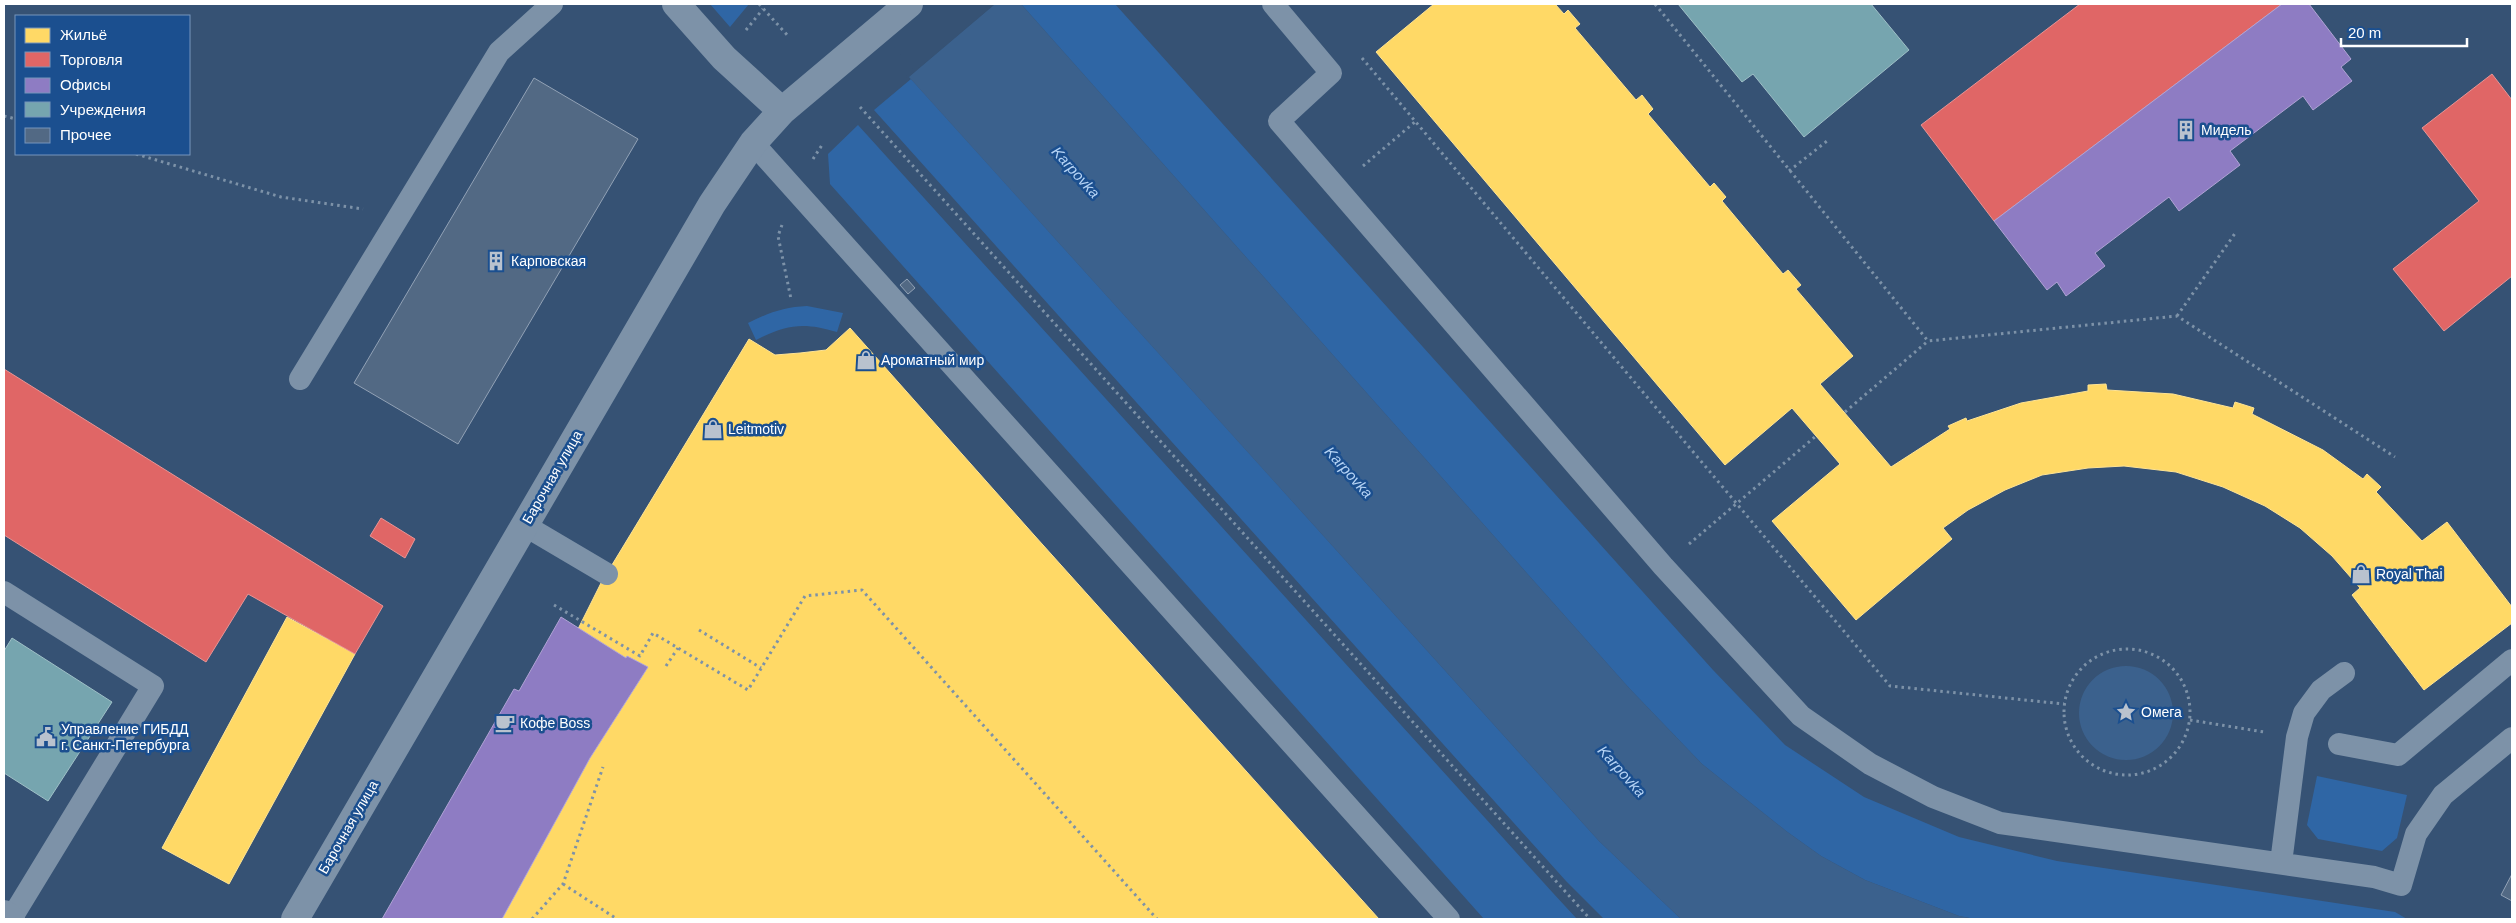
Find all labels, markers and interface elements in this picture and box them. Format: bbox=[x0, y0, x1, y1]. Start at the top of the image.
legend bbox=[15, 15, 190, 155]
scale bar bbox=[2341, 15, 2467, 47]
text: 20 m bbox=[2348, 24, 2381, 41]
text: Жильё bbox=[60, 26, 107, 43]
text: Торговля bbox=[60, 51, 123, 68]
text: Офисы bbox=[60, 76, 111, 93]
text: Учреждения bbox=[60, 101, 146, 118]
building icon: Мидель bbox=[2175, 119, 2197, 141]
place label: Мидель bbox=[2201, 122, 2251, 138]
text: Прочее bbox=[60, 126, 112, 143]
water label: Karpovka bbox=[1048, 143, 1104, 201]
building icon: Карповская bbox=[485, 250, 507, 272]
place label: Карповская bbox=[511, 253, 586, 269]
shop icon: Ароматный мир bbox=[855, 349, 877, 371]
place label: Ароматный мир bbox=[881, 352, 984, 368]
shop icon: Leitmotiv bbox=[702, 418, 724, 440]
place label: Leitmotiv bbox=[728, 421, 784, 437]
street label: Барочная улица bbox=[519, 427, 585, 526]
water label: Karpovka bbox=[1321, 443, 1377, 501]
shop icon: Royal Thai bbox=[2350, 563, 2372, 585]
place label: Royal Thai bbox=[2376, 566, 2443, 582]
place icon: Омега bbox=[2115, 701, 2137, 723]
place label: Омега bbox=[2141, 704, 2182, 720]
cafe icon: Кофе Boss bbox=[494, 712, 516, 734]
place label: Кофе Boss bbox=[520, 715, 590, 731]
place label: Управление ГИБДД г. Санкт-Петербурга bbox=[61, 721, 190, 753]
public building icon: Управление ГИБДД г. Санкт-Петербурга bbox=[35, 726, 57, 748]
water label: Karpovka bbox=[1594, 742, 1650, 800]
street label: Барочная улица bbox=[315, 777, 381, 876]

